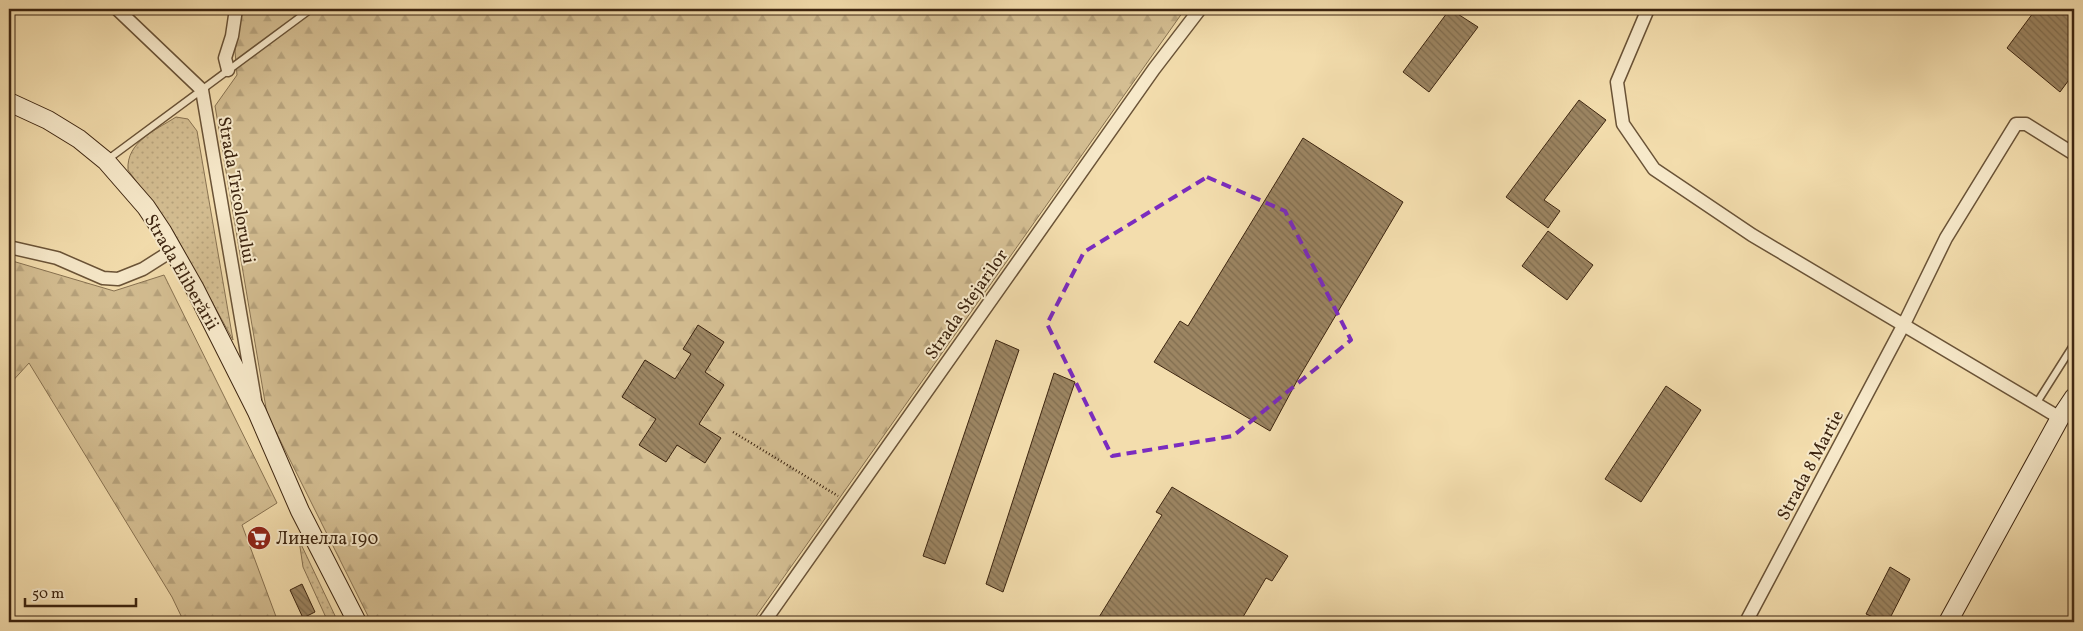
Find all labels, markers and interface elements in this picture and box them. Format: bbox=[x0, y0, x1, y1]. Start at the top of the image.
street label: Strada Tricolorului bbox=[210, 115, 261, 266]
street label: Strada Eliberării bbox=[137, 210, 224, 335]
street label: Strada Stejarilor bbox=[920, 244, 1015, 365]
street label: Strada 8 Martie bbox=[1772, 406, 1851, 525]
supermarket icon: Линелла 190 bbox=[246, 525, 272, 551]
place label: Линелла 190 bbox=[276, 527, 379, 552]
scale bar bbox=[25, 576, 136, 608]
text: 50 m bbox=[32, 584, 64, 605]

